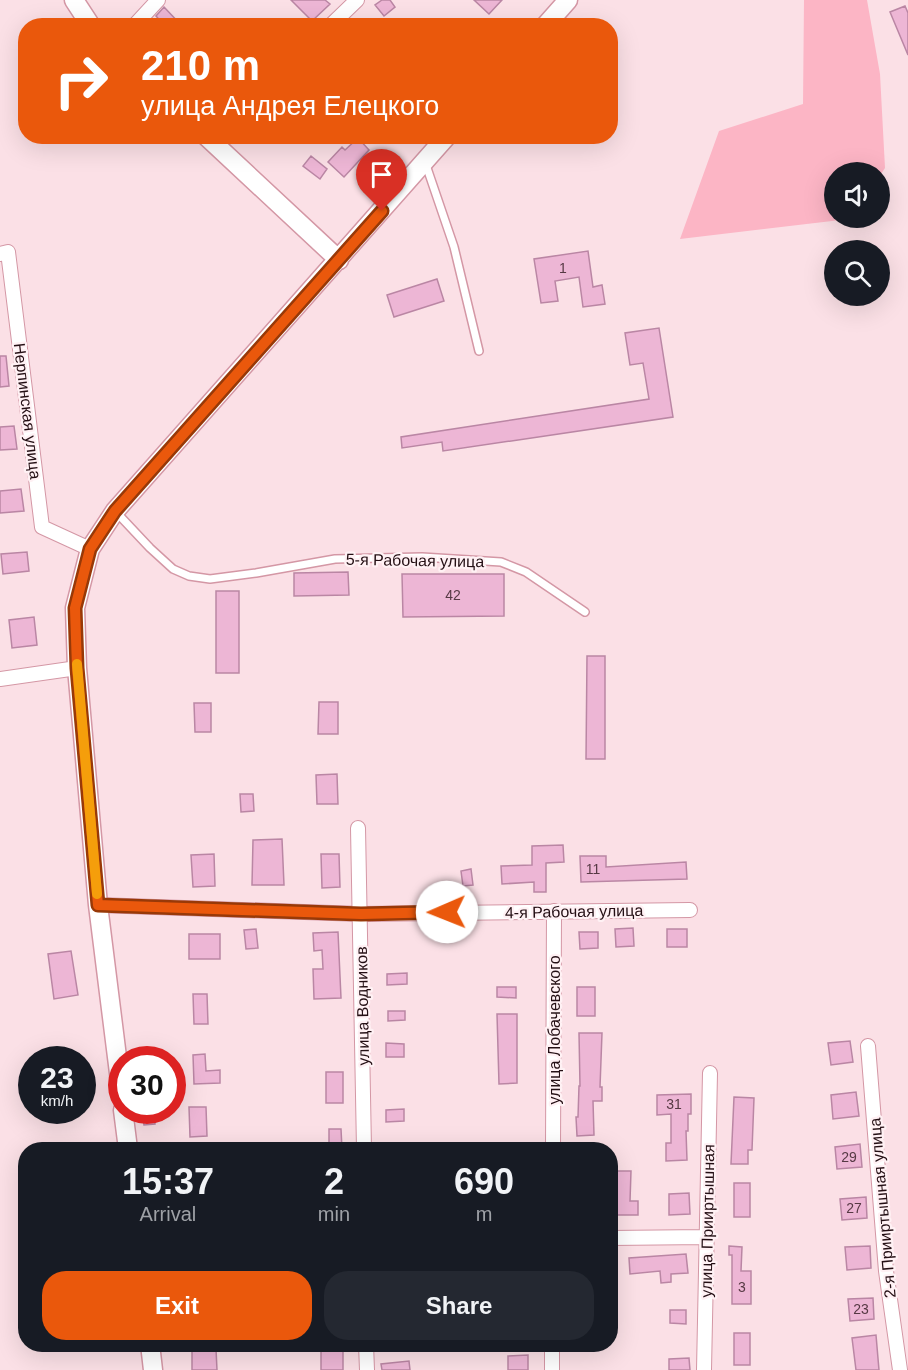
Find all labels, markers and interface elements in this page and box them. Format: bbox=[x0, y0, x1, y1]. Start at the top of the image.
icon: right bbox=[42, 42, 120, 120]
text: 210 m bbox=[141, 42, 260, 89]
text: улица Андрея Елецкого bbox=[141, 91, 439, 121]
pin bbox=[356, 149, 407, 211]
icon: arrive bbox=[365, 158, 398, 191]
map controls bbox=[824, 162, 890, 306]
button: sound bbox=[824, 162, 890, 228]
button: search bbox=[824, 240, 890, 306]
house number: 1 bbox=[559, 260, 567, 276]
street label: Нерпинская улица bbox=[11, 342, 44, 480]
street label: 5-я Рабочая улица bbox=[346, 551, 484, 570]
house number: 42 bbox=[445, 587, 461, 603]
house number: 11 bbox=[586, 861, 600, 877]
position arrow bbox=[415, 880, 479, 944]
street label: 4-я Рабочая улица bbox=[505, 902, 643, 921]
street label: улица Водников bbox=[353, 946, 372, 1066]
street label: улица Лобачевского bbox=[546, 955, 563, 1105]
speed limit sign: 30 bbox=[108, 1046, 186, 1124]
text: 23 bbox=[40, 1061, 74, 1094]
text: km/h bbox=[41, 1092, 73, 1109]
house number: 31 bbox=[666, 1096, 682, 1112]
street label: 2-я Прииртышная улица bbox=[866, 1117, 899, 1299]
street label: улица Прииртышная bbox=[698, 1144, 717, 1298]
house number: 29 bbox=[841, 1149, 857, 1165]
text: 15:37 bbox=[122, 1161, 214, 1202]
text: 2 bbox=[324, 1161, 344, 1202]
text: 690 bbox=[454, 1161, 514, 1202]
house number: 27 bbox=[846, 1200, 862, 1216]
text: Arrival bbox=[140, 1203, 196, 1225]
text: min bbox=[318, 1203, 350, 1225]
text: m bbox=[476, 1203, 492, 1225]
button: Exit bbox=[42, 1271, 312, 1340]
button: Share bbox=[324, 1271, 594, 1340]
house number: 3 bbox=[738, 1279, 746, 1295]
house number: 23 bbox=[853, 1301, 869, 1317]

